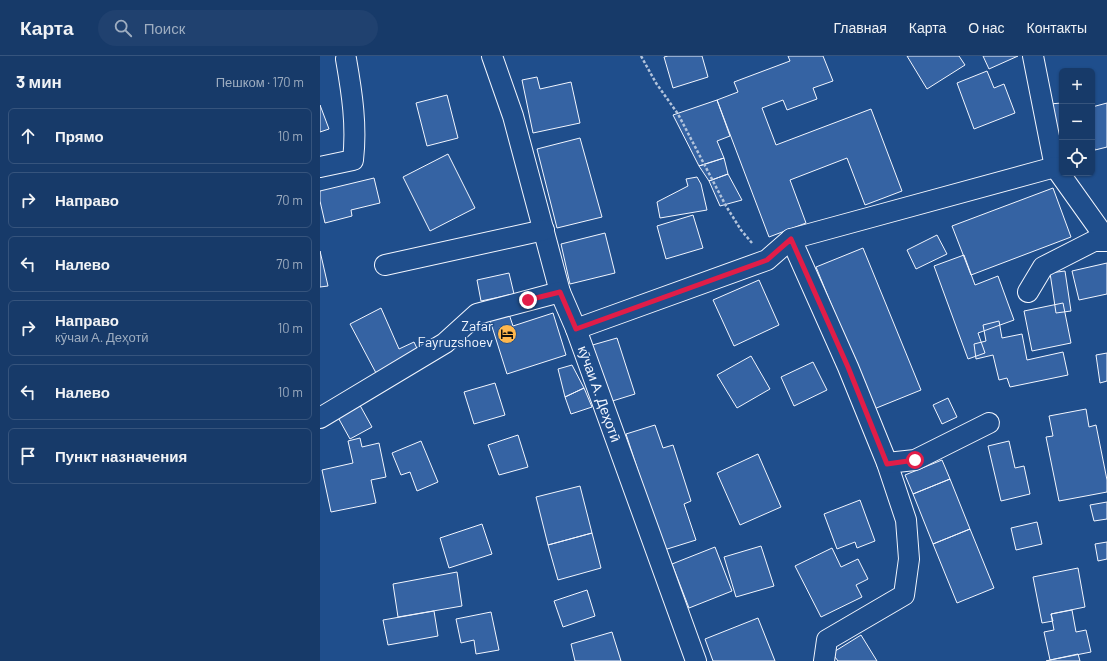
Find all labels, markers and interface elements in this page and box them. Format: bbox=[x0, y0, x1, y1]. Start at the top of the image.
search box bbox=[98, 10, 378, 46]
text: Карта bbox=[20, 16, 74, 39]
icon: search bbox=[112, 17, 134, 39]
text: Поиск bbox=[144, 19, 185, 37]
text: Главная bbox=[834, 19, 887, 36]
text: Карта bbox=[909, 19, 946, 36]
text: О нас bbox=[968, 19, 1005, 36]
text: Контакты bbox=[1027, 19, 1087, 36]
map controls bbox=[1059, 68, 1095, 176]
button: + bbox=[1059, 68, 1095, 104]
text: 3 мин bbox=[16, 71, 62, 91]
text: Пешком · 170 m bbox=[216, 74, 304, 90]
button: − bbox=[1059, 104, 1095, 140]
icon: ahead bbox=[17, 125, 39, 147]
text: Прямо bbox=[55, 127, 104, 145]
text: 10 m bbox=[278, 128, 303, 144]
button: locate bbox=[1059, 140, 1095, 176]
icon: right bbox=[17, 189, 39, 211]
text: Направо bbox=[55, 191, 119, 209]
text: 70 m bbox=[276, 192, 303, 208]
icon: left bbox=[17, 253, 39, 275]
text: Налево bbox=[55, 255, 110, 273]
text: 70 m bbox=[276, 256, 303, 272]
route end bbox=[519, 291, 537, 309]
text: Направо bbox=[55, 311, 119, 329]
icon: right bbox=[17, 317, 39, 339]
place label: Zafar Fayruzshoev bbox=[417, 317, 493, 350]
text: 10 m bbox=[278, 320, 303, 336]
hotel icon: Zafar Fayruzshoev bbox=[496, 323, 518, 345]
text: кӯчаи А. Деҳотӣ bbox=[55, 329, 149, 345]
street label: кӯчаи А. Деҳотӣ bbox=[575, 343, 625, 444]
icon: left bbox=[17, 381, 39, 403]
text: Налево bbox=[55, 383, 110, 401]
text: 10 m bbox=[278, 384, 303, 400]
icon: arrive bbox=[17, 445, 39, 467]
text: Пункт назначения bbox=[55, 447, 187, 465]
route start bbox=[906, 451, 924, 469]

